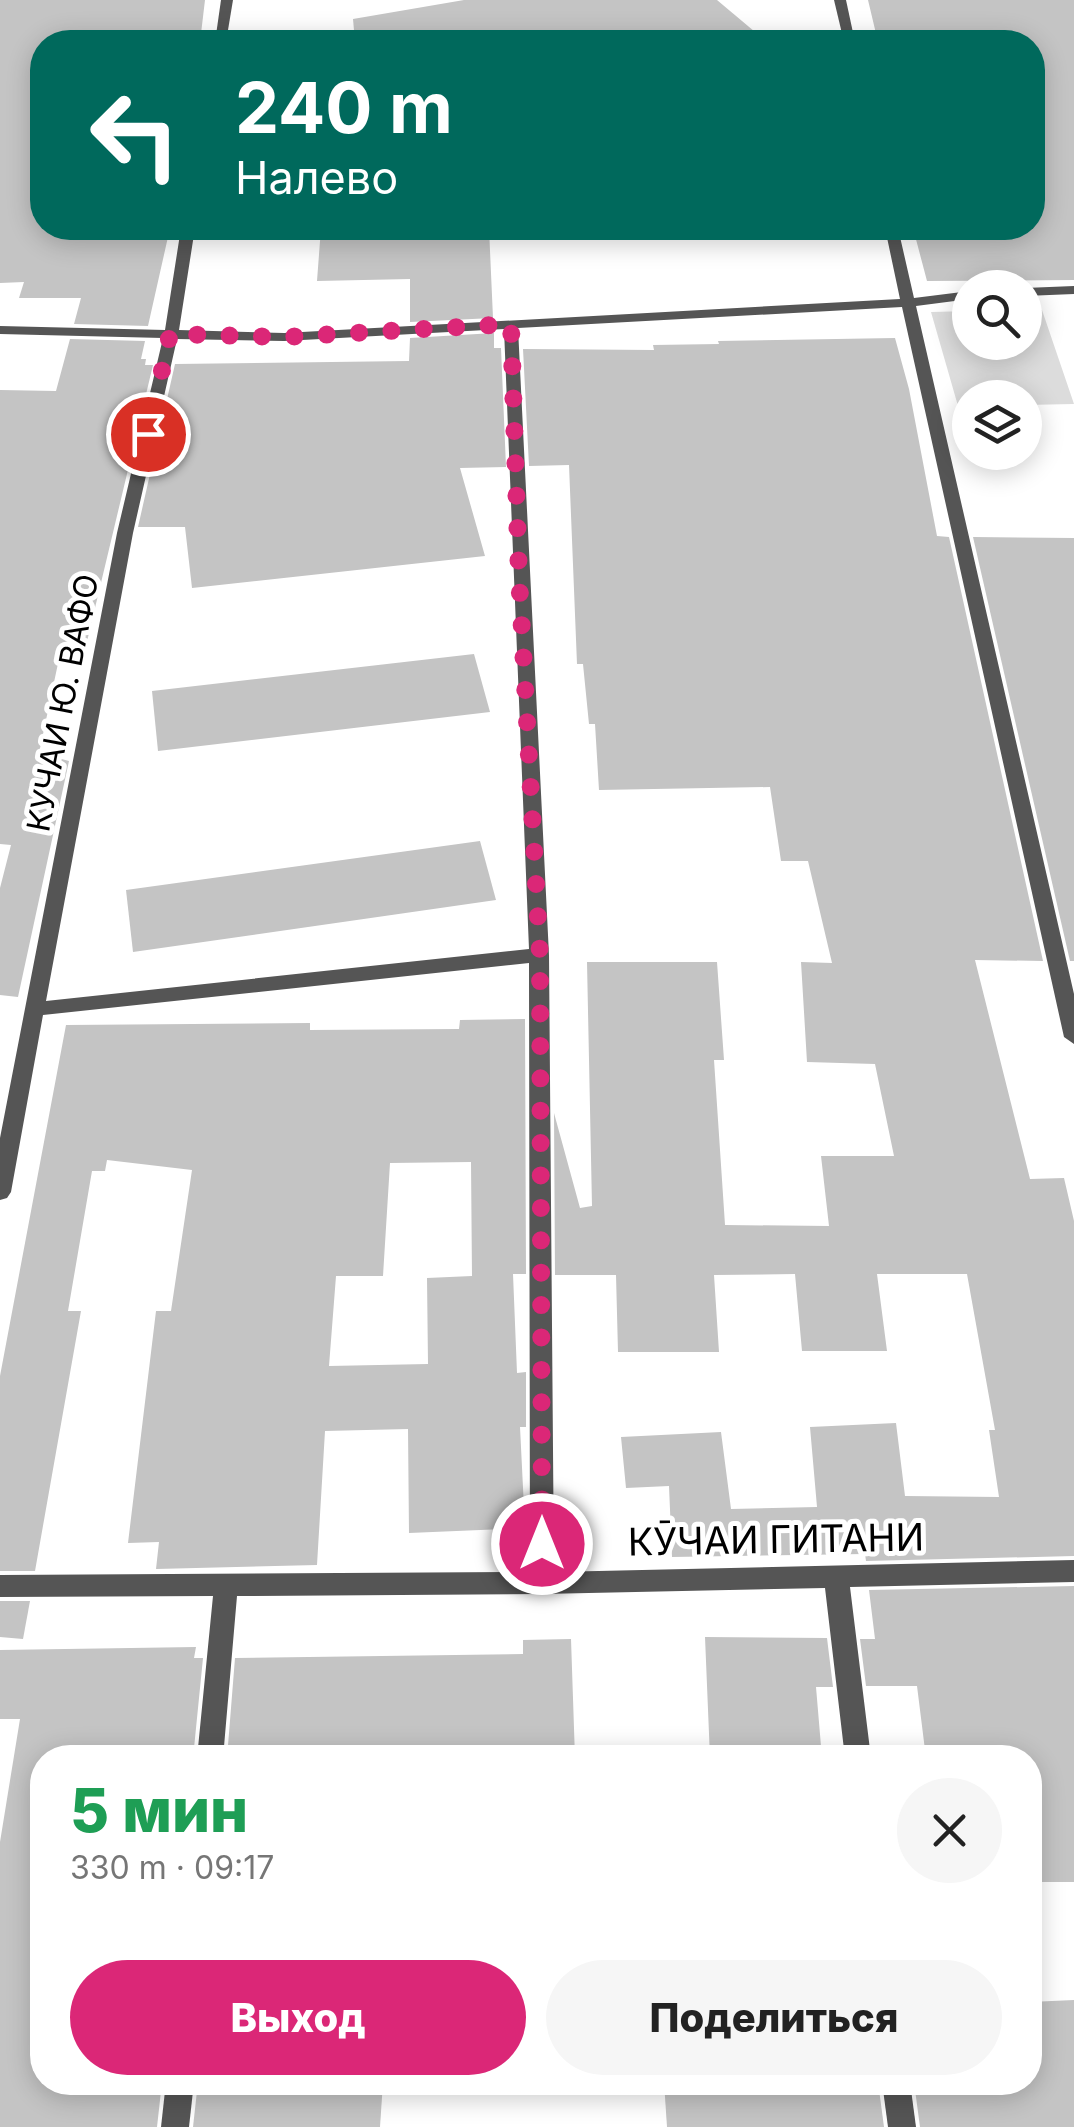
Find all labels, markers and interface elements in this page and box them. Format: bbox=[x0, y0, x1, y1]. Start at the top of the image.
text: 240 m bbox=[235, 65, 453, 150]
icon: left bbox=[70, 70, 200, 200]
text: Налево bbox=[235, 150, 398, 205]
map controls bbox=[952, 270, 1042, 470]
button: search bbox=[952, 270, 1042, 360]
button: layers bbox=[952, 380, 1042, 470]
pin bbox=[106, 392, 191, 477]
icon: arrive bbox=[121, 407, 176, 462]
street label: КУЧАИ Ю. ВАФО bbox=[18, 571, 107, 835]
position arrow bbox=[490, 1492, 594, 1596]
street label: КӮЧАИ ГИТАНИ bbox=[627, 1513, 925, 1565]
text: 5 мин bbox=[70, 1774, 248, 1846]
button: close bbox=[897, 1778, 1002, 1883]
text: 330 m · 09:17 bbox=[70, 1848, 274, 1887]
button: Выход bbox=[70, 1960, 526, 2075]
button: Поделиться bbox=[546, 1960, 1002, 2075]

